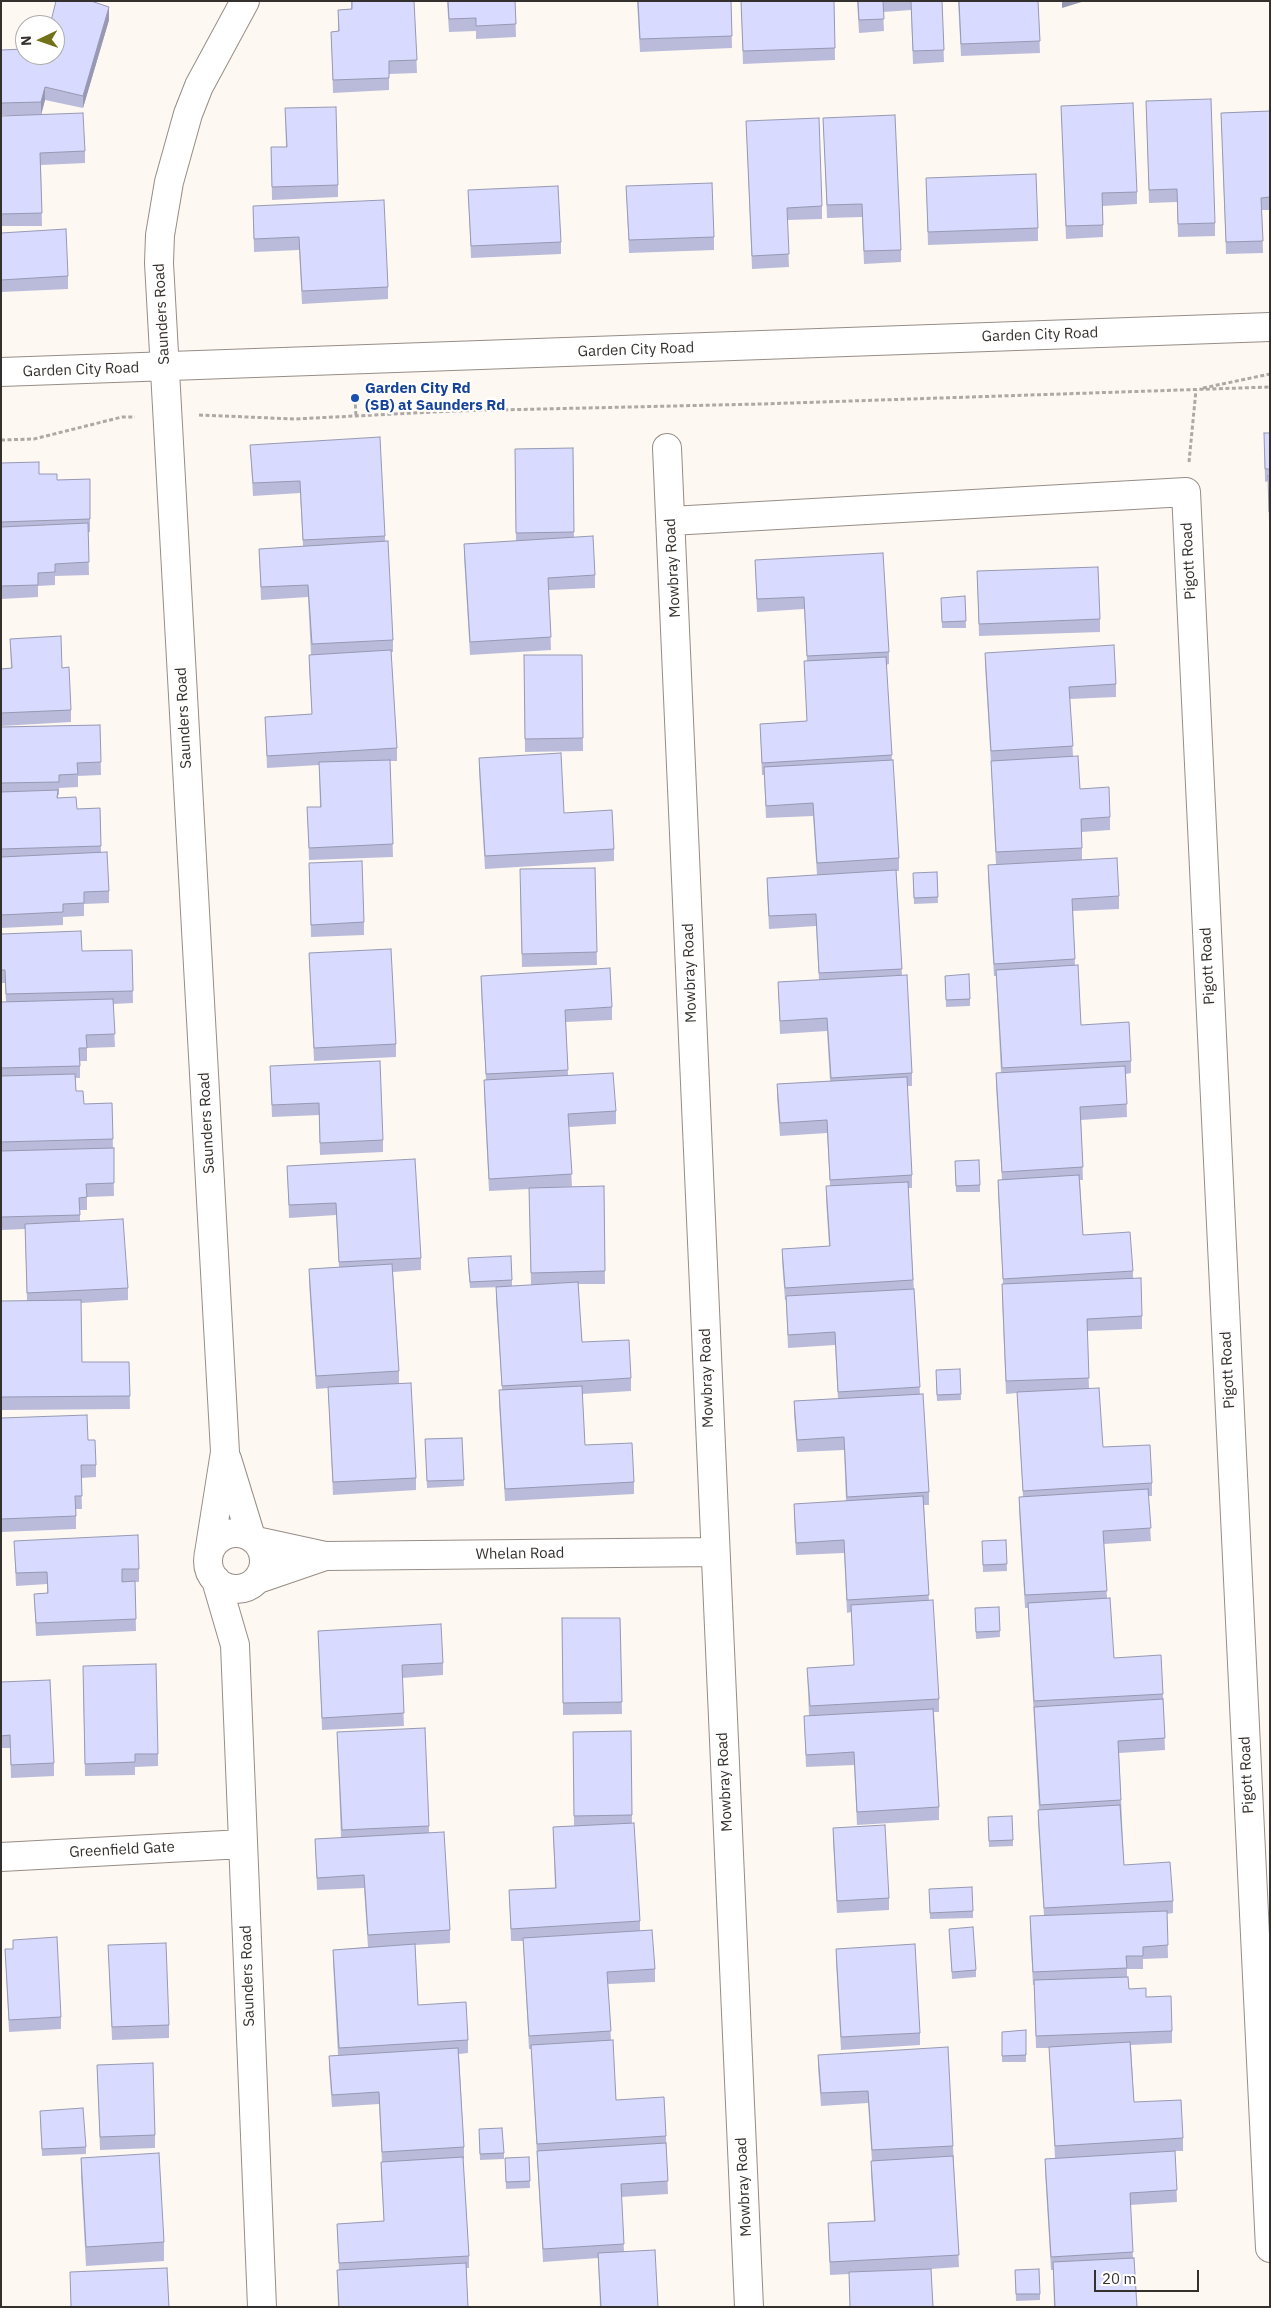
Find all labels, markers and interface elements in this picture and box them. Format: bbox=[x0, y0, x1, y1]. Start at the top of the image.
north arrow bbox=[15, 15, 65, 65]
text: N bbox=[17, 35, 35, 46]
street label: Saunders Road bbox=[150, 263, 174, 365]
street label: Garden City Road bbox=[981, 324, 1099, 346]
street label: Garden City Road bbox=[577, 339, 695, 361]
street label: Garden City Road bbox=[22, 359, 140, 381]
place label: Garden City Rd (SB) at Saunders Rd bbox=[365, 380, 505, 415]
marker: Garden City Rd (SB) at Saunders Rd bbox=[349, 392, 361, 404]
street label: Mowbray Road bbox=[661, 518, 685, 618]
street label: Pigott Road bbox=[1178, 522, 1200, 600]
street label: Saunders Road bbox=[172, 667, 196, 769]
street label: Mowbray Road bbox=[679, 923, 701, 1023]
street label: Pigott Road bbox=[1197, 927, 1219, 1005]
street label: Saunders Road bbox=[195, 1072, 219, 1174]
street label: Mowbray Road bbox=[696, 1328, 718, 1428]
street label: Pigott Road bbox=[1217, 1331, 1239, 1409]
street label: Whelan Road bbox=[475, 1544, 565, 1564]
street label: Mowbray Road bbox=[713, 1732, 737, 1832]
street label: Pigott Road bbox=[1236, 1736, 1258, 1814]
street label: Greenfield Gate bbox=[69, 1838, 175, 1862]
street label: Saunders Road bbox=[237, 1925, 259, 2027]
street label: Mowbray Road bbox=[732, 2137, 756, 2237]
scale bar bbox=[1096, 2260, 1201, 2292]
text: 20 m bbox=[1102, 2269, 1137, 2288]

